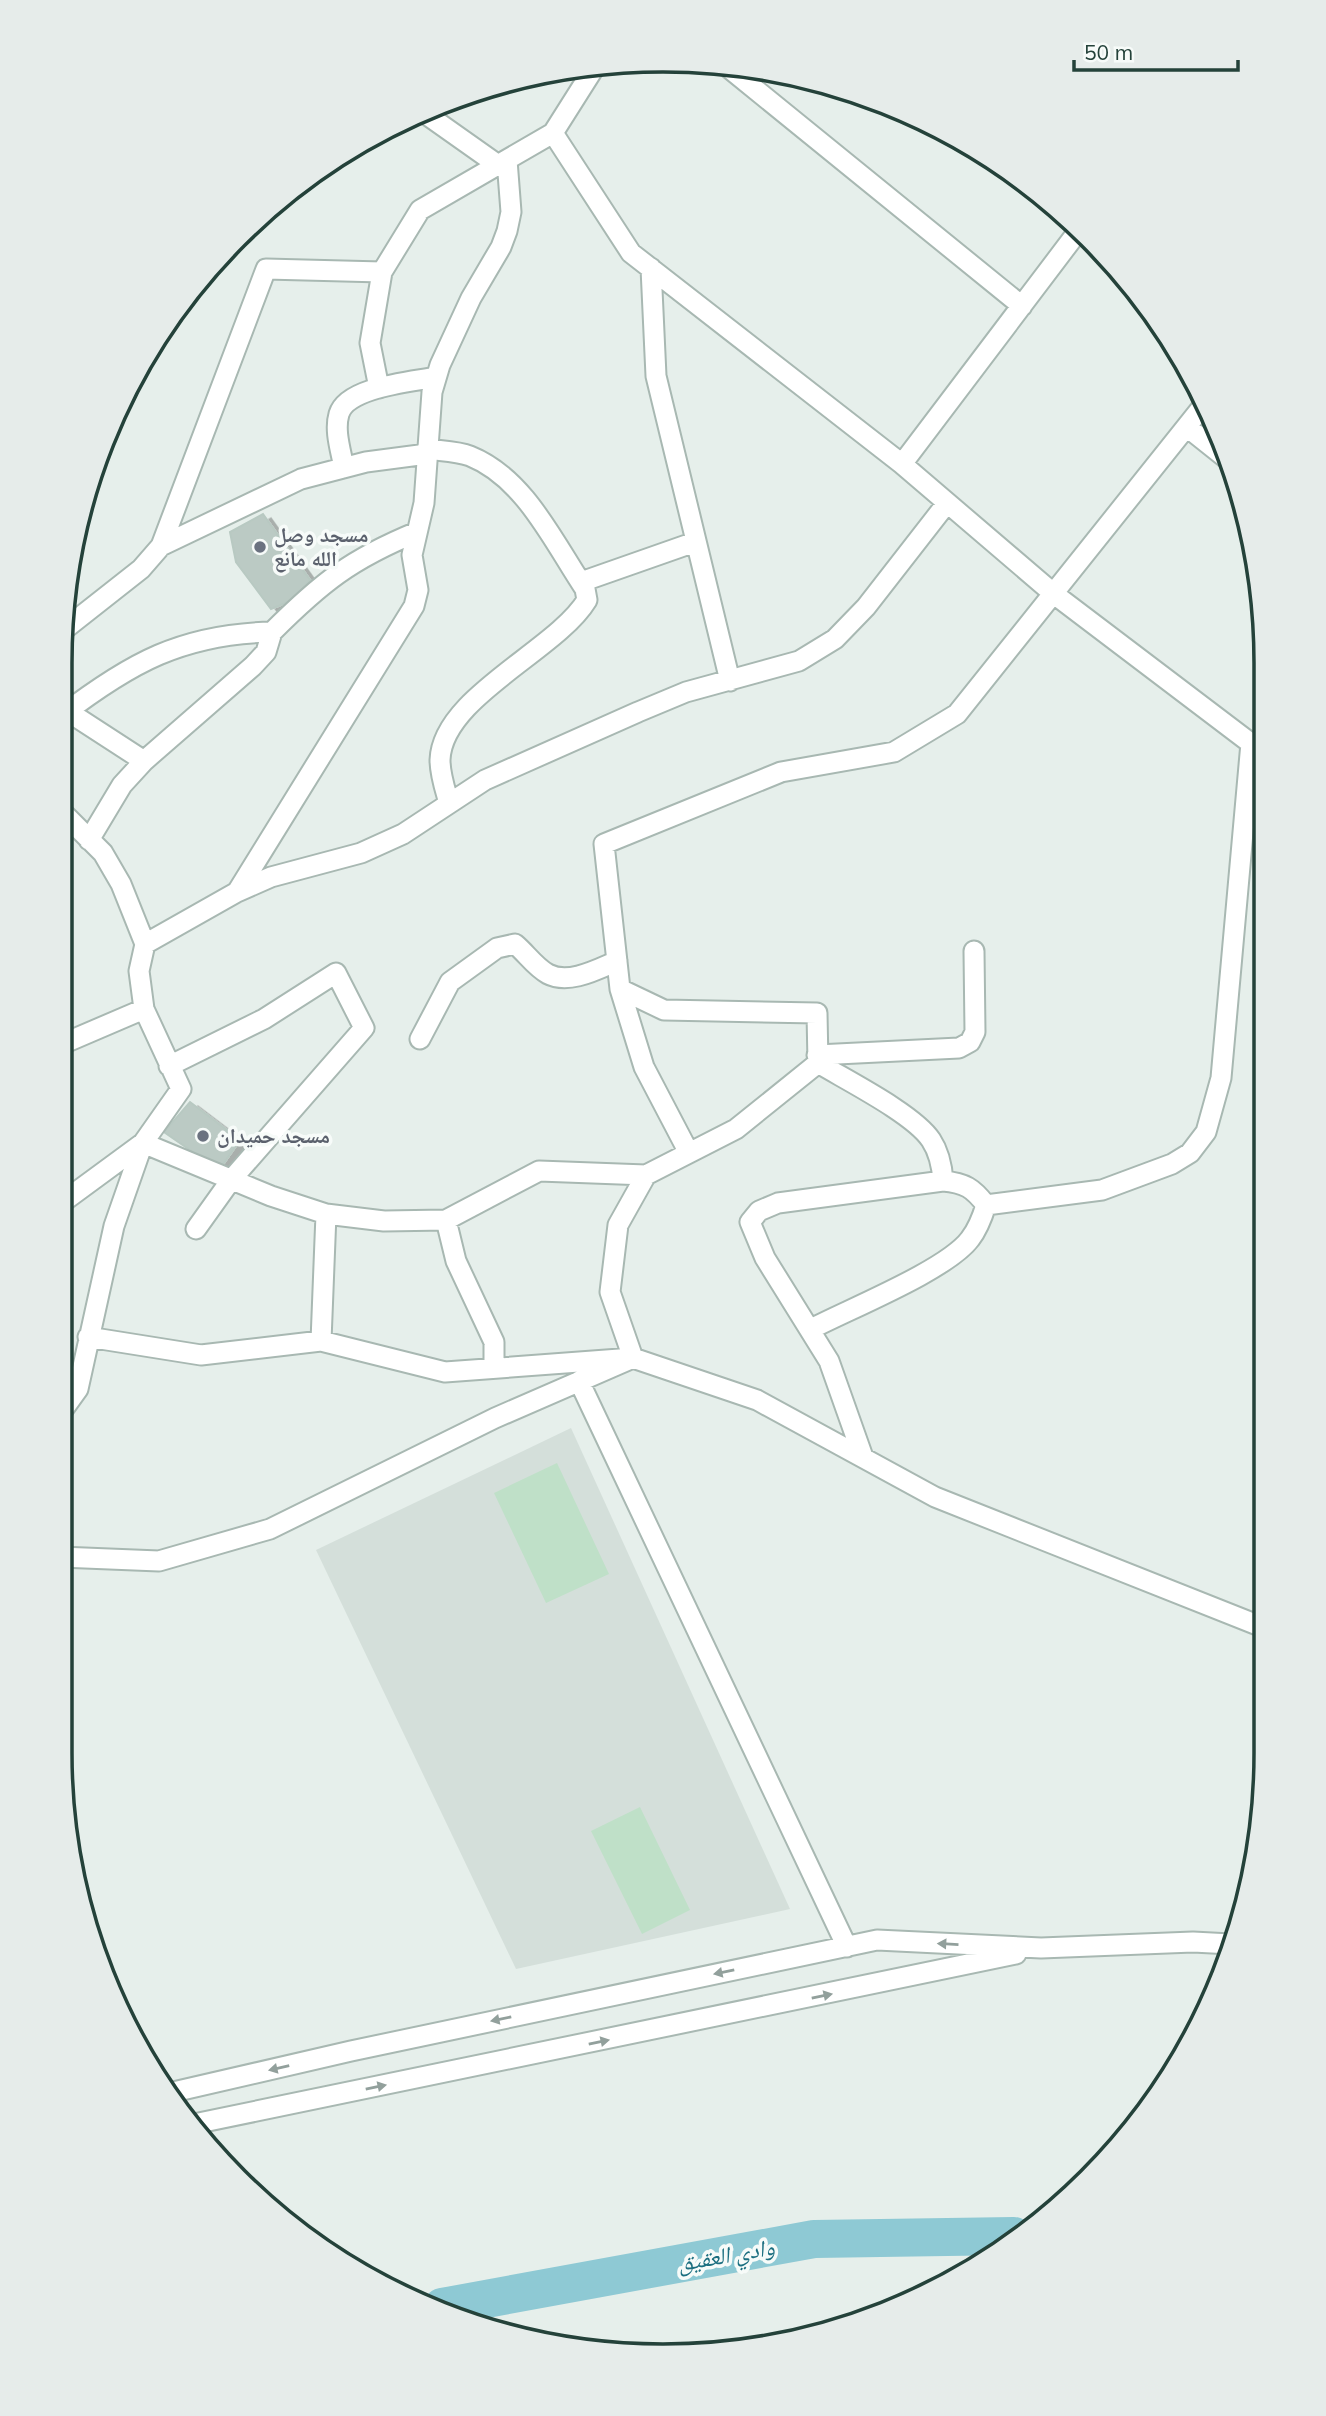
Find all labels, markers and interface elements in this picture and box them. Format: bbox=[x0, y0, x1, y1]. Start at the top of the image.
scale bar bbox=[1074, 28, 1238, 72]
text: 50 m bbox=[1084, 39, 1133, 65]
place label: مسجد وصل الله مانع bbox=[274, 521, 368, 573]
marker: مسجد وصل الله مانع bbox=[252, 539, 268, 555]
place label: مسجد حميدان bbox=[217, 1122, 330, 1148]
marker: مسجد حميدان bbox=[195, 1128, 211, 1144]
one-way arrow bbox=[937, 1938, 959, 1949]
one-way arrow bbox=[713, 1966, 735, 1977]
one-way arrow bbox=[811, 1990, 833, 2001]
one-way arrow bbox=[490, 2014, 512, 2025]
one-way arrow bbox=[588, 2036, 610, 2047]
one-way arrow bbox=[268, 2062, 290, 2073]
one-way arrow bbox=[365, 2082, 387, 2093]
water label: وادي العقيق bbox=[675, 2232, 778, 2282]

